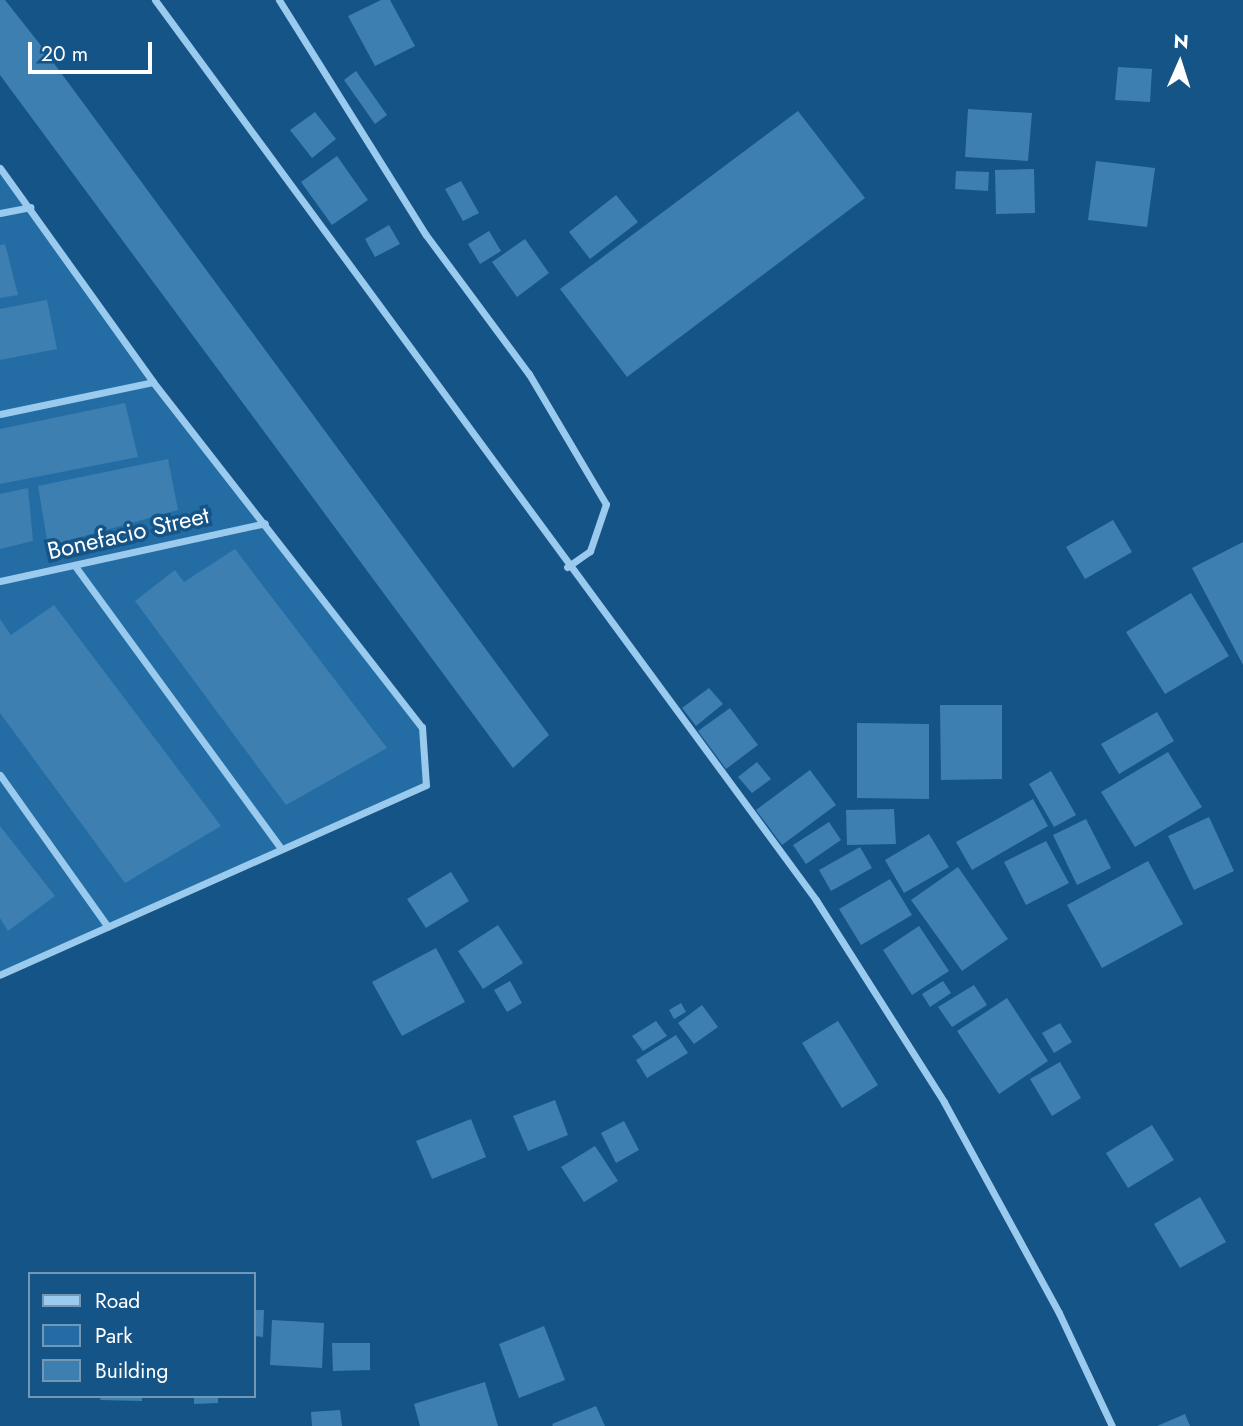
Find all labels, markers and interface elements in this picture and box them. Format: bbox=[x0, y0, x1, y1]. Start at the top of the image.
scale bar bbox=[32, 28, 156, 72]
north arrow bbox=[1145, 28, 1215, 98]
text: N bbox=[1173, 28, 1189, 55]
text: 20 m bbox=[41, 39, 88, 69]
street label: Bonefacio Street bbox=[44, 500, 212, 566]
legend bbox=[28, 1272, 256, 1398]
text: Road bbox=[95, 1286, 140, 1316]
text: Park bbox=[95, 1321, 132, 1351]
text: Building bbox=[95, 1356, 168, 1386]

